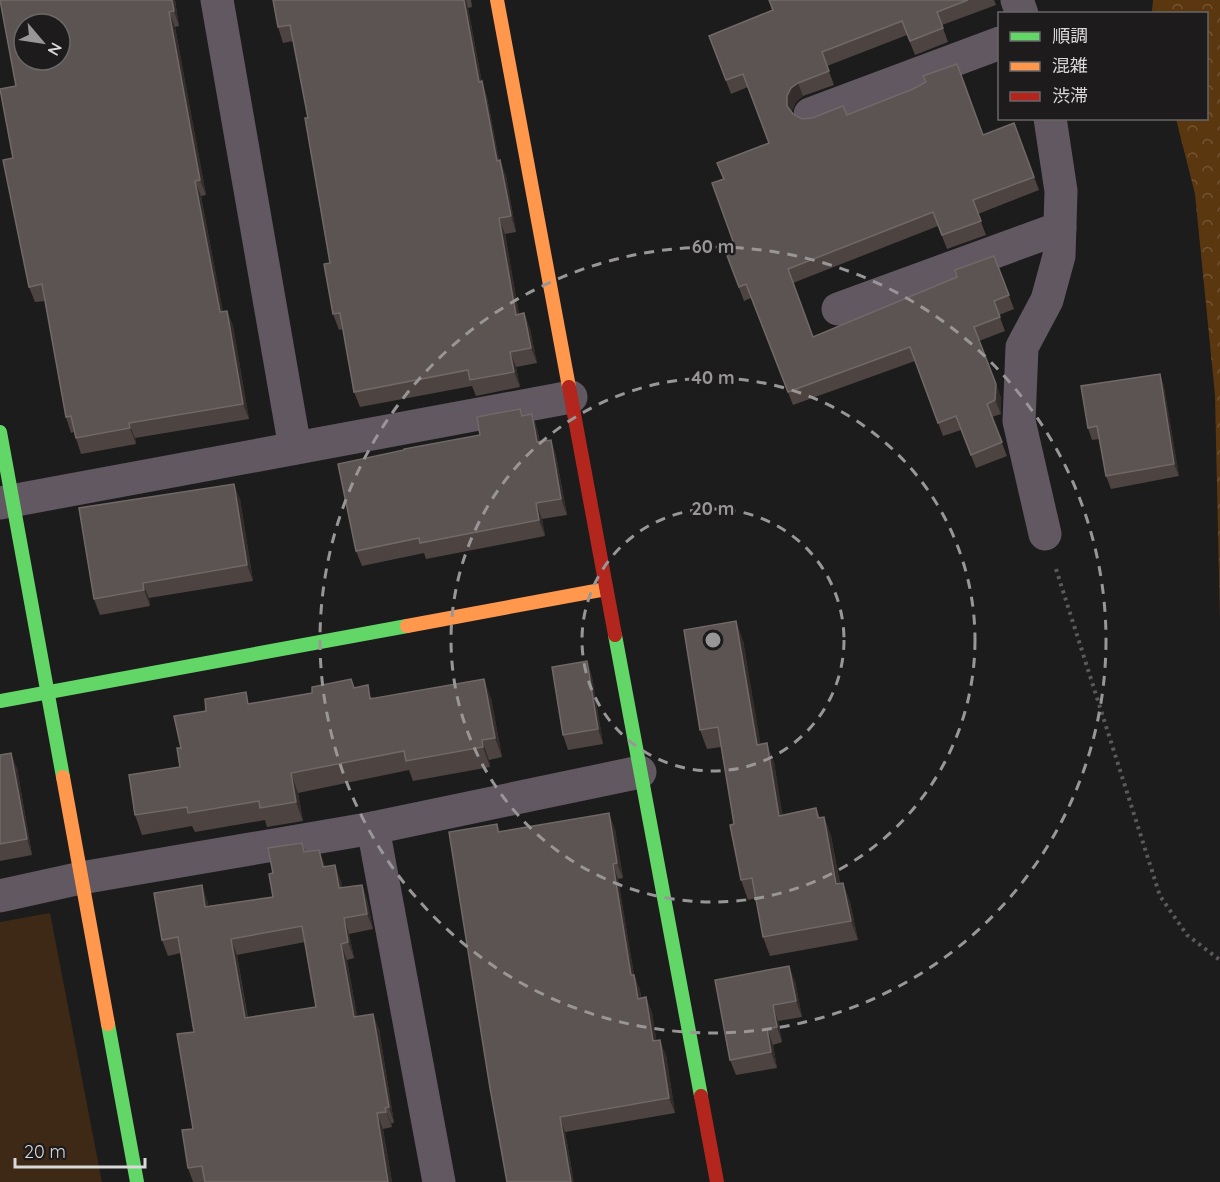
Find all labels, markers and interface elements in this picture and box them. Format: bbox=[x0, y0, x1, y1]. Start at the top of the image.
north arrow bbox=[12, 12, 72, 72]
legend bbox=[998, 12, 1208, 120]
text: 順調 bbox=[1052, 24, 1088, 47]
text: N bbox=[44, 39, 67, 59]
text: 混雑 bbox=[1052, 54, 1088, 77]
text: 渋滞 bbox=[1052, 84, 1088, 107]
text: 60 m bbox=[692, 235, 734, 258]
text: 40 m bbox=[691, 366, 735, 389]
text: 20 m bbox=[692, 497, 734, 520]
centre of rings bbox=[703, 630, 723, 650]
scale bar bbox=[15, 1131, 146, 1169]
text: 20 m bbox=[24, 1140, 66, 1163]

